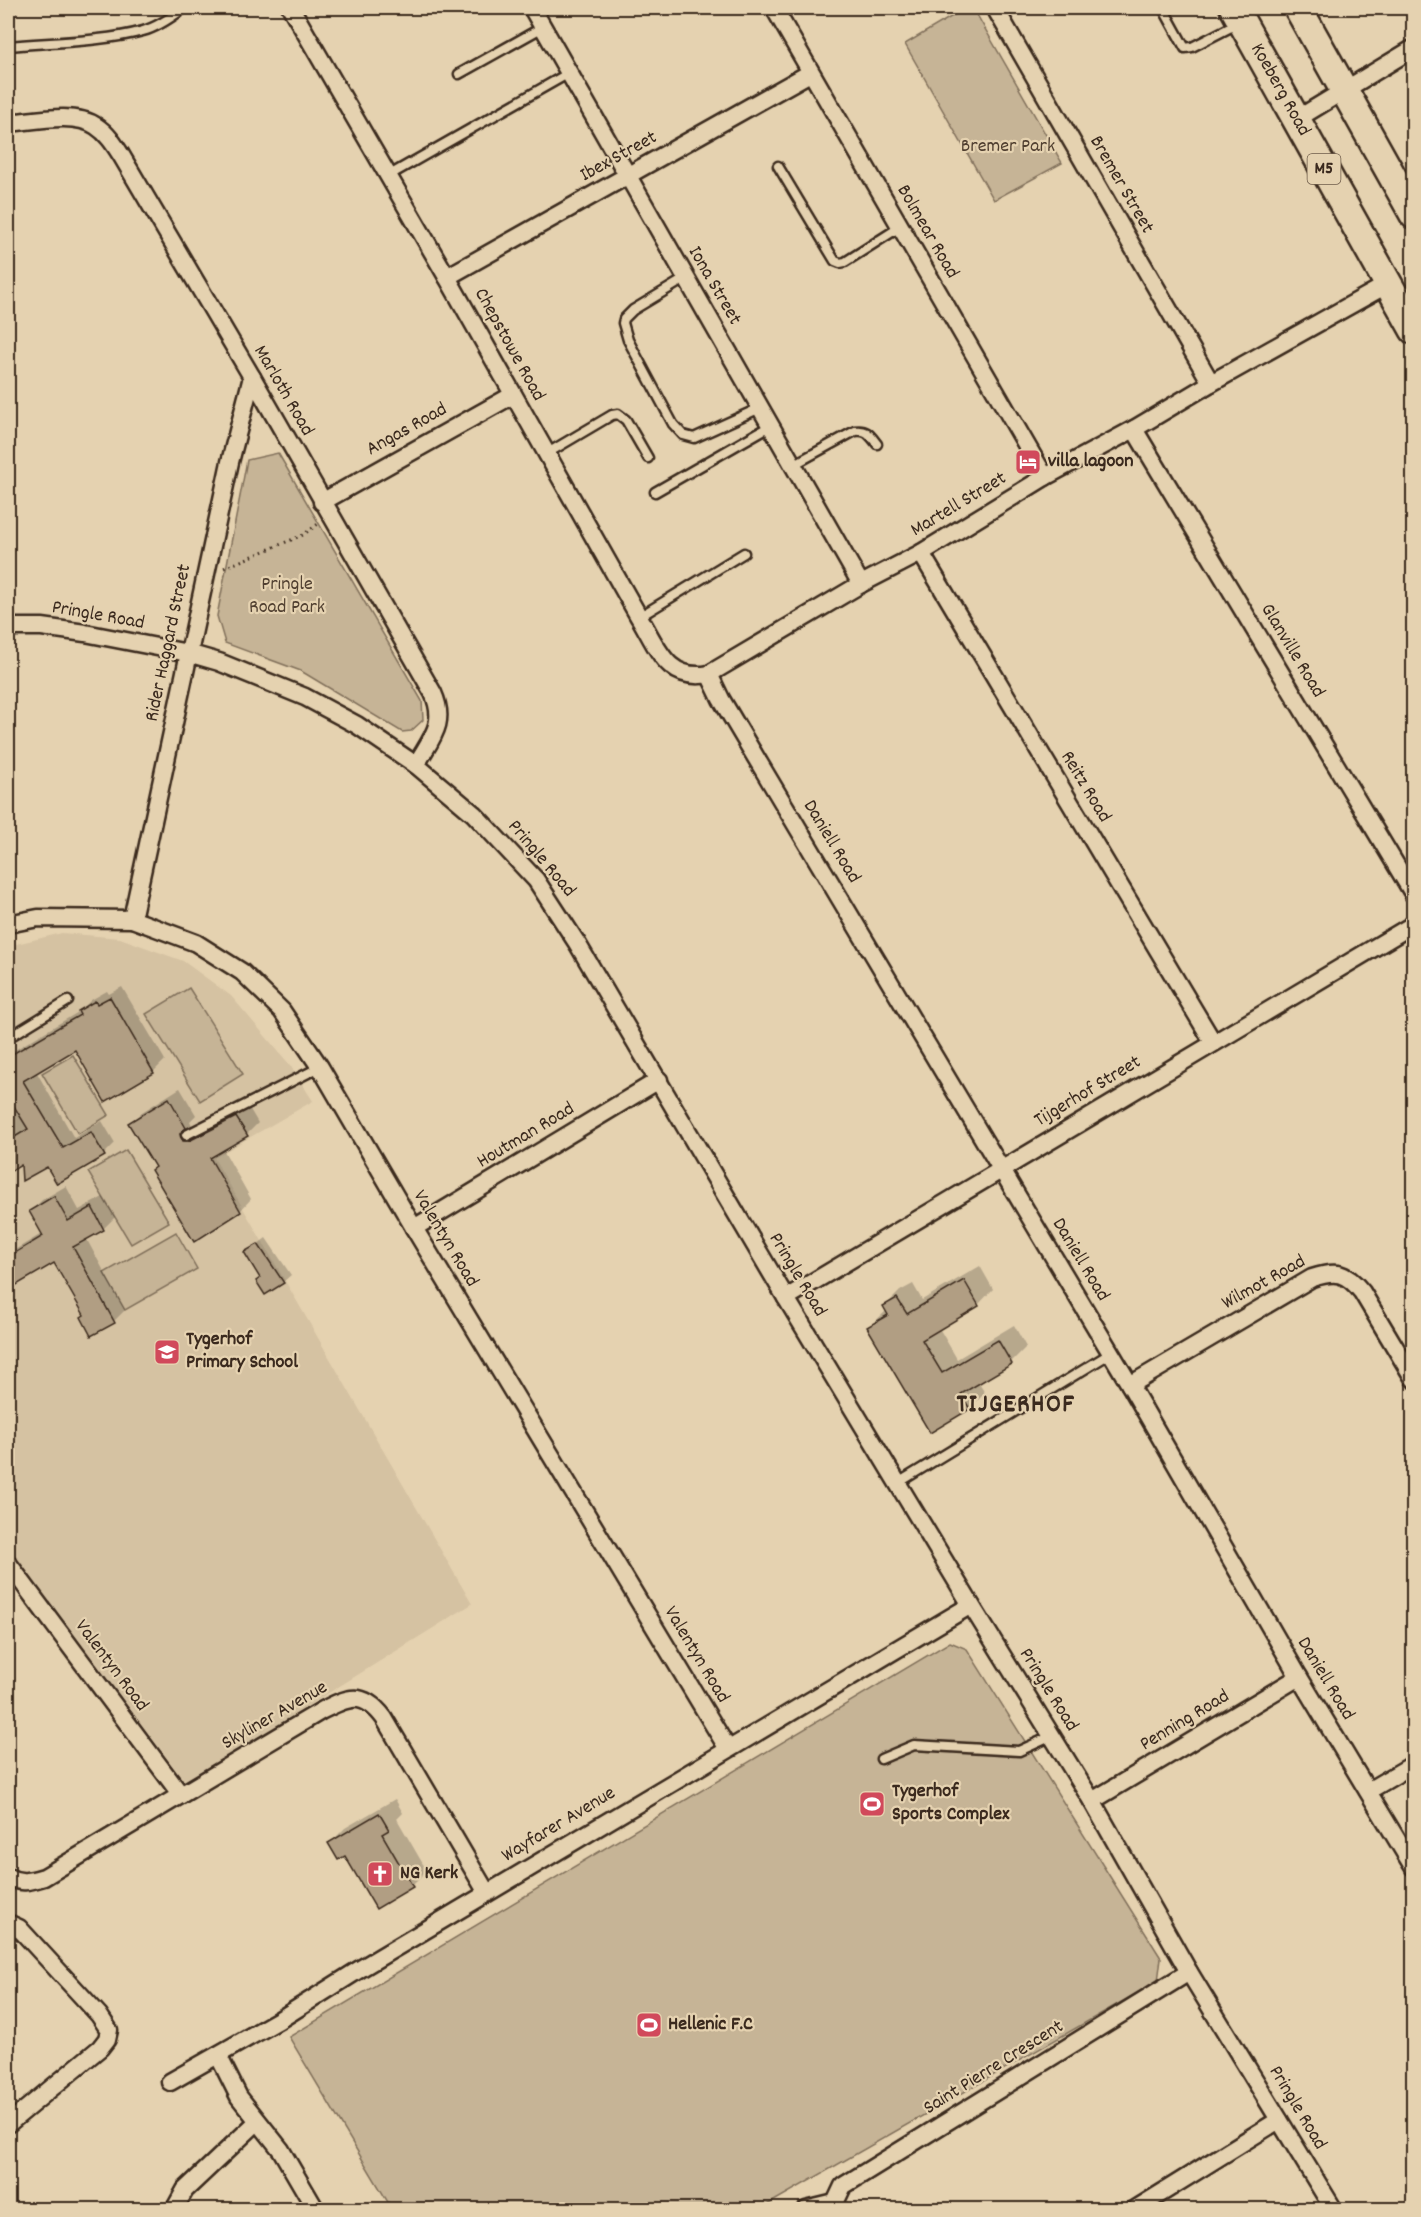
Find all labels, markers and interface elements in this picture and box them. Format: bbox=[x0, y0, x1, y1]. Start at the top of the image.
street label: Koeberg Road bbox=[1243, 38, 1317, 142]
street label: Ibex Street bbox=[575, 124, 663, 190]
street label: Bremer Street bbox=[1082, 131, 1160, 239]
park label: Bremer Park bbox=[961, 133, 1055, 161]
road number: M5 bbox=[1308, 154, 1340, 184]
street label: Bolmear Road bbox=[889, 180, 965, 284]
street label: Iona Street bbox=[680, 241, 748, 331]
street label: Chepstowe Road bbox=[466, 283, 552, 407]
street label: Marloth Road bbox=[246, 340, 320, 442]
street label: Angas Road bbox=[361, 396, 453, 464]
hotel icon: villa lagoon bbox=[1013, 447, 1043, 477]
place label: villa lagoon bbox=[1048, 448, 1133, 476]
street label: Martell Street bbox=[906, 465, 1012, 545]
street label: Rider Haggard Street bbox=[139, 562, 199, 724]
park label: Pringle Road Park bbox=[249, 571, 325, 622]
street label: Pringle Road bbox=[49, 594, 147, 638]
street label: Glanville Road bbox=[1253, 598, 1331, 704]
street label: Reitz Road bbox=[1053, 746, 1117, 828]
street label: Daniell Road bbox=[795, 795, 867, 889]
street label: Pringle Road bbox=[500, 814, 582, 904]
street label: Tijgerhof Street bbox=[1029, 1049, 1147, 1135]
street label: Houtman Road bbox=[472, 1096, 580, 1176]
street label: Valentyn Road bbox=[405, 1185, 485, 1293]
street label: Daniell Road bbox=[1044, 1213, 1116, 1307]
street label: Pringle Road bbox=[761, 1228, 833, 1322]
street label: Wilmot Road bbox=[1217, 1248, 1311, 1318]
place label: Tygerhof Primary School bbox=[186, 1326, 298, 1377]
school or university icon: Tygerhof Primary School bbox=[152, 1337, 182, 1367]
district label: TIJGERHOF bbox=[957, 1387, 1075, 1424]
street label: Valentyn Road bbox=[656, 1601, 736, 1709]
street label: Valentyn Road bbox=[67, 1614, 155, 1718]
street label: Daniell Road bbox=[1289, 1632, 1361, 1726]
street label: Pringle Road bbox=[1011, 1643, 1085, 1737]
street label: Skyliner Avenue bbox=[217, 1674, 333, 1758]
street label: Penning Road bbox=[1135, 1683, 1235, 1759]
place label: Tygerhof Sports Complex bbox=[892, 1778, 1010, 1829]
street label: Wayfarer Avenue bbox=[497, 1780, 621, 1870]
sports icon: Tygerhof Sports Complex bbox=[857, 1789, 887, 1819]
church icon: NG Kerk bbox=[365, 1859, 395, 1889]
place label: NG Kerk bbox=[400, 1860, 458, 1888]
sports icon: Hellenic F.C bbox=[634, 2010, 664, 2040]
place label: Hellenic F.C bbox=[668, 2011, 753, 2039]
street label: Saint Pierre Crescent bbox=[918, 2014, 1070, 2122]
street label: Pringle Road bbox=[1261, 2061, 1333, 2155]

